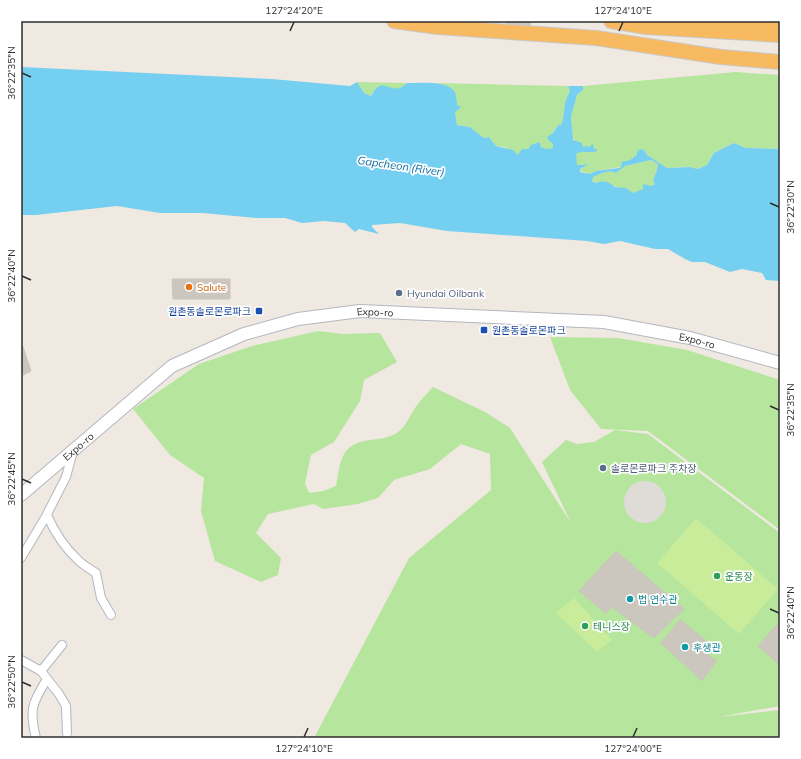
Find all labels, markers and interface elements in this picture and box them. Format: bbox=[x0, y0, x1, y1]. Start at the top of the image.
text: 127°24'20"E bbox=[265, 4, 323, 17]
text: 127°24'10"E bbox=[594, 4, 652, 17]
text: 36°22'35"N bbox=[5, 46, 18, 100]
water label: Gapcheon (River) bbox=[357, 153, 445, 179]
text: 36°22'30"N bbox=[784, 180, 797, 234]
text: 36°22'40"N bbox=[5, 249, 18, 303]
place label: Salute bbox=[197, 281, 226, 294]
marker: Salute bbox=[184, 282, 194, 292]
place label: Hyundai Oilbank bbox=[407, 287, 485, 300]
marker: Hyundai Oilbank bbox=[394, 288, 404, 298]
place label: 원촌동솔로몬로파크 bbox=[168, 305, 251, 318]
street label: Expo-ro bbox=[356, 305, 394, 320]
marker: 원촌동솔로몬로파크 bbox=[254, 306, 264, 316]
place label: 원촌동솔로몬파크 bbox=[492, 324, 566, 337]
marker: 원촌동솔로몬파크 bbox=[479, 325, 489, 335]
street label: Expo-ro bbox=[678, 330, 717, 352]
text: 36°22'35"N bbox=[784, 383, 797, 437]
street label: Expo-ro bbox=[60, 430, 97, 464]
text: 36°22'45"N bbox=[5, 452, 18, 506]
place label: 솔로몬로파크 주차장 bbox=[611, 462, 696, 475]
marker: 솔로몬로파크 주차장 bbox=[598, 463, 608, 473]
place label: 운동장 bbox=[725, 570, 753, 583]
marker: 운동장 bbox=[712, 571, 722, 581]
text: 36°22'40"N bbox=[784, 586, 797, 640]
place label: 법 연수관 bbox=[638, 593, 678, 606]
marker: 법 연수관 bbox=[625, 594, 635, 604]
place label: 테니스장 bbox=[593, 620, 630, 633]
marker: 테니스장 bbox=[580, 621, 590, 631]
place label: 후생관 bbox=[693, 641, 721, 654]
marker: 후생관 bbox=[680, 642, 690, 652]
text: 36°22'50"N bbox=[5, 655, 18, 709]
text: 127°24'10"E bbox=[275, 742, 333, 755]
text: 127°24'00"E bbox=[604, 742, 662, 755]

